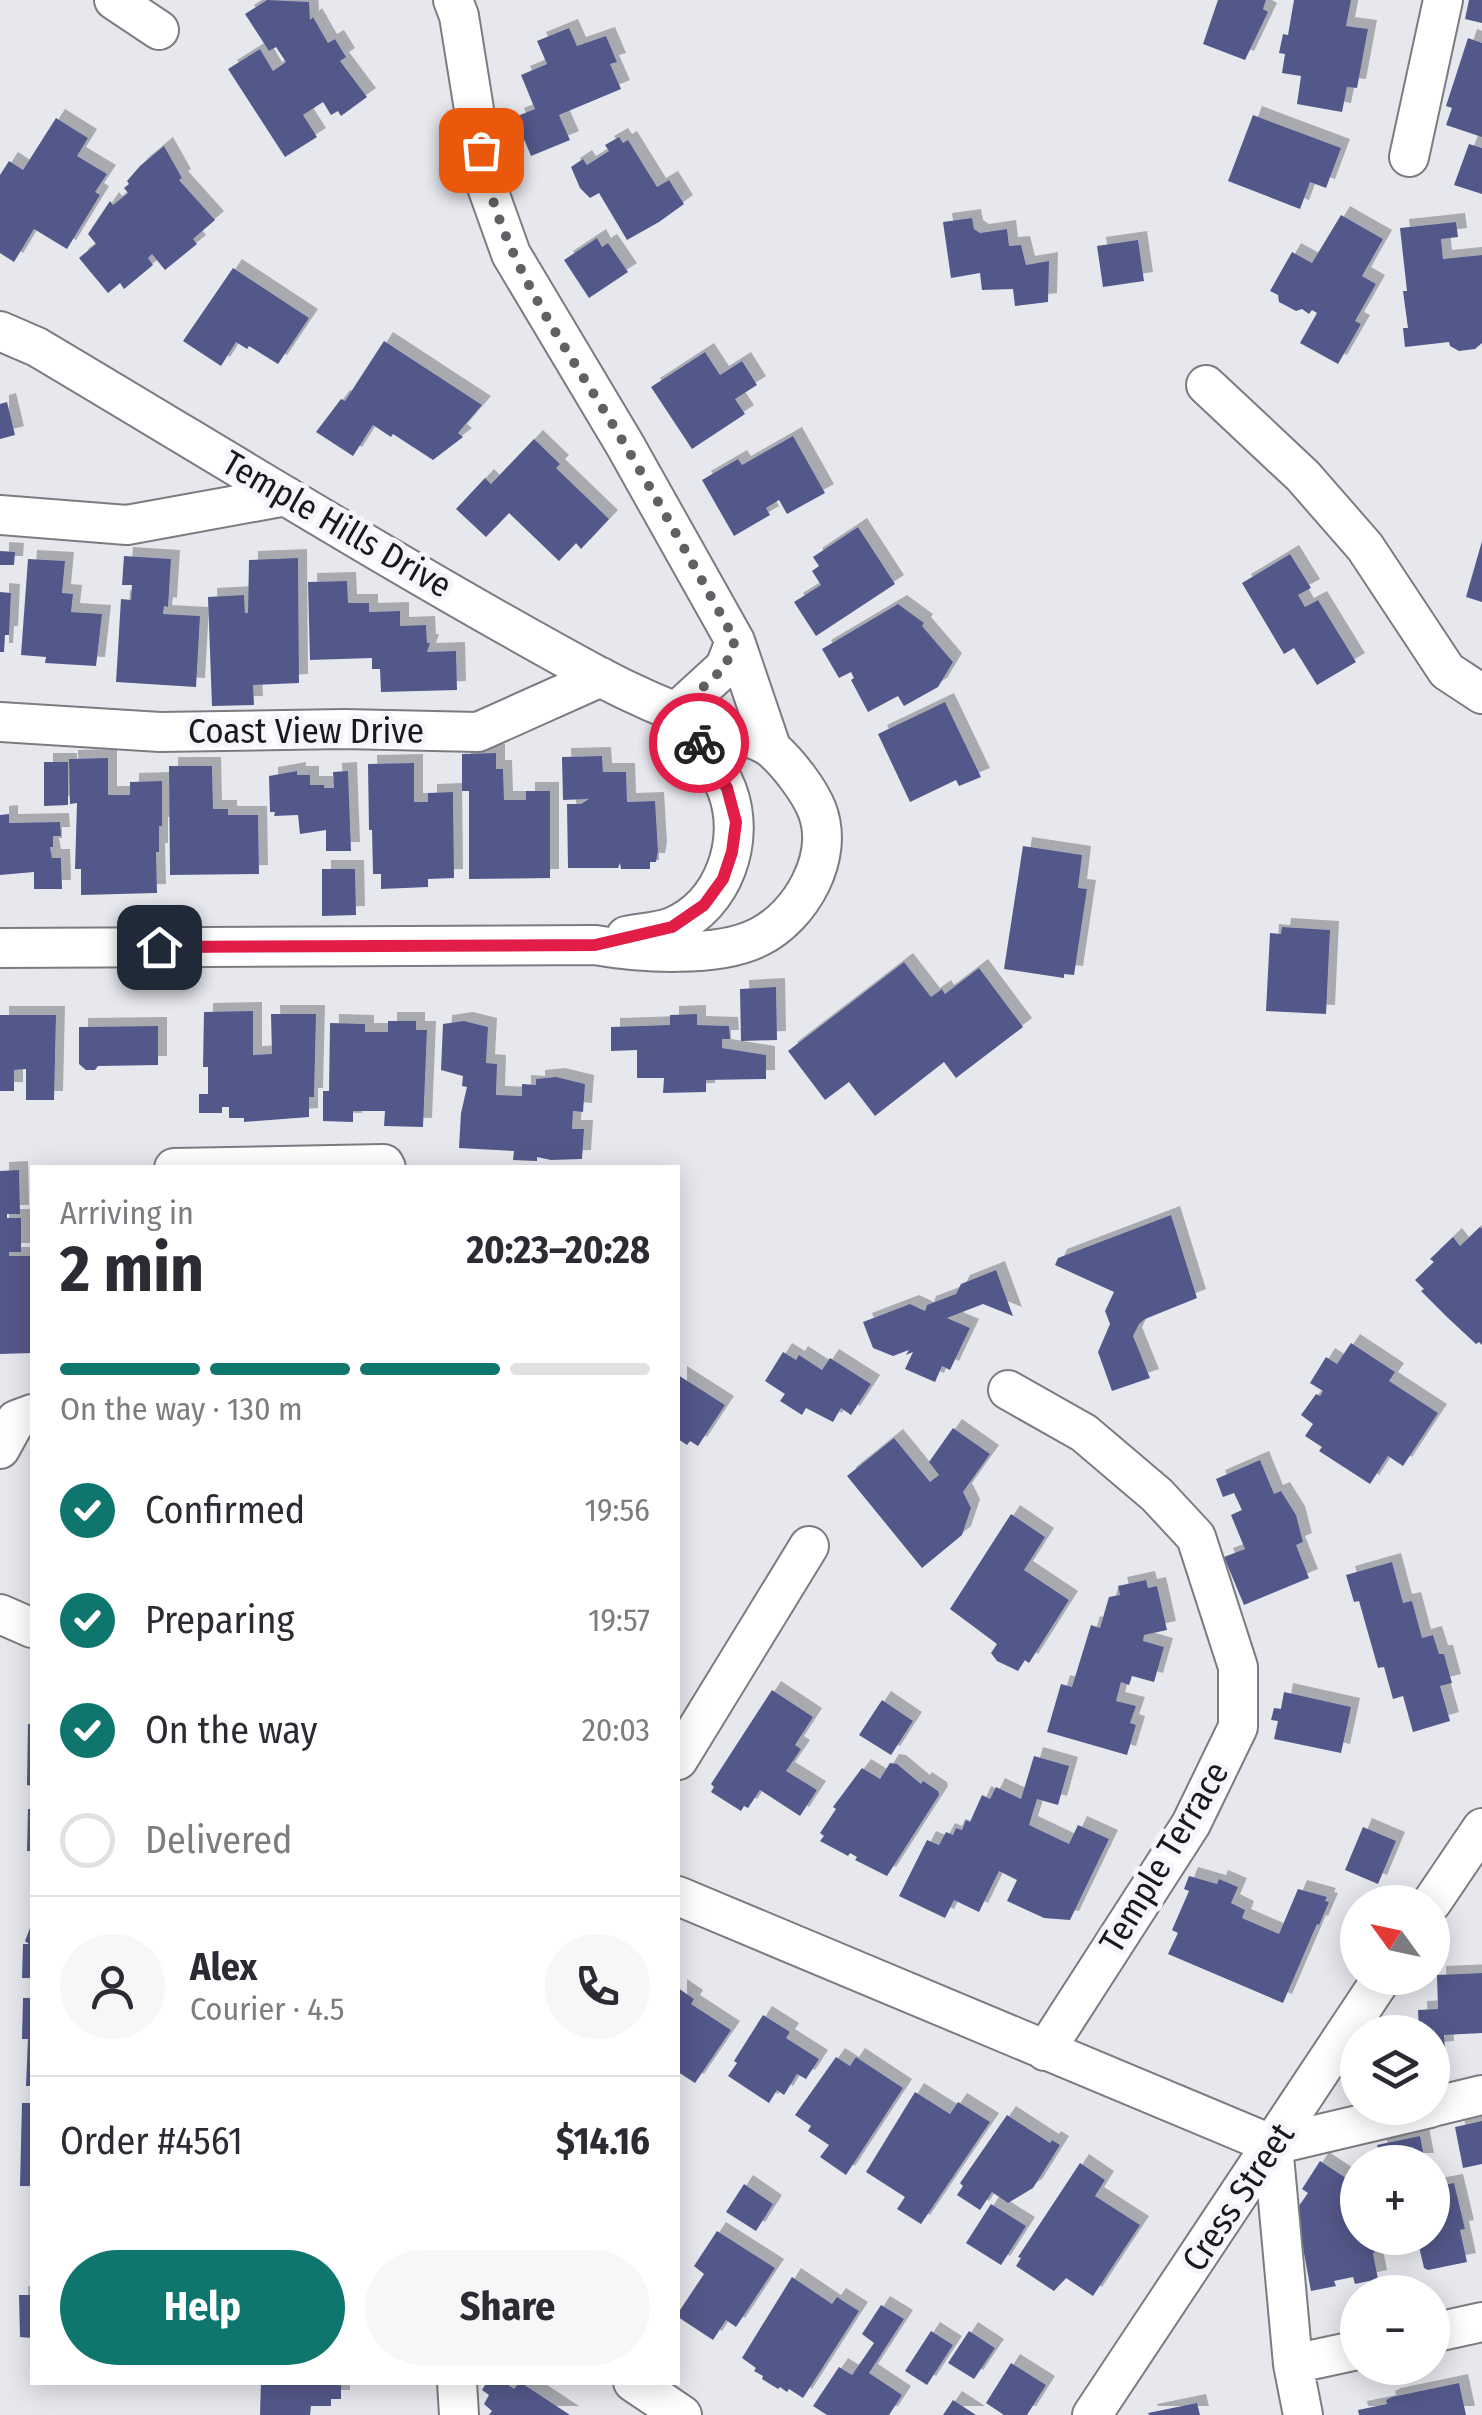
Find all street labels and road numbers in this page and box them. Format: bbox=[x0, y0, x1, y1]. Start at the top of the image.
street label: Temple Hills Drive bbox=[215, 441, 459, 607]
street label: Coast View Drive bbox=[188, 710, 424, 752]
street label: Temple Terrace bbox=[1091, 1754, 1237, 1960]
street label: Cress Street bbox=[1173, 2114, 1303, 2279]

